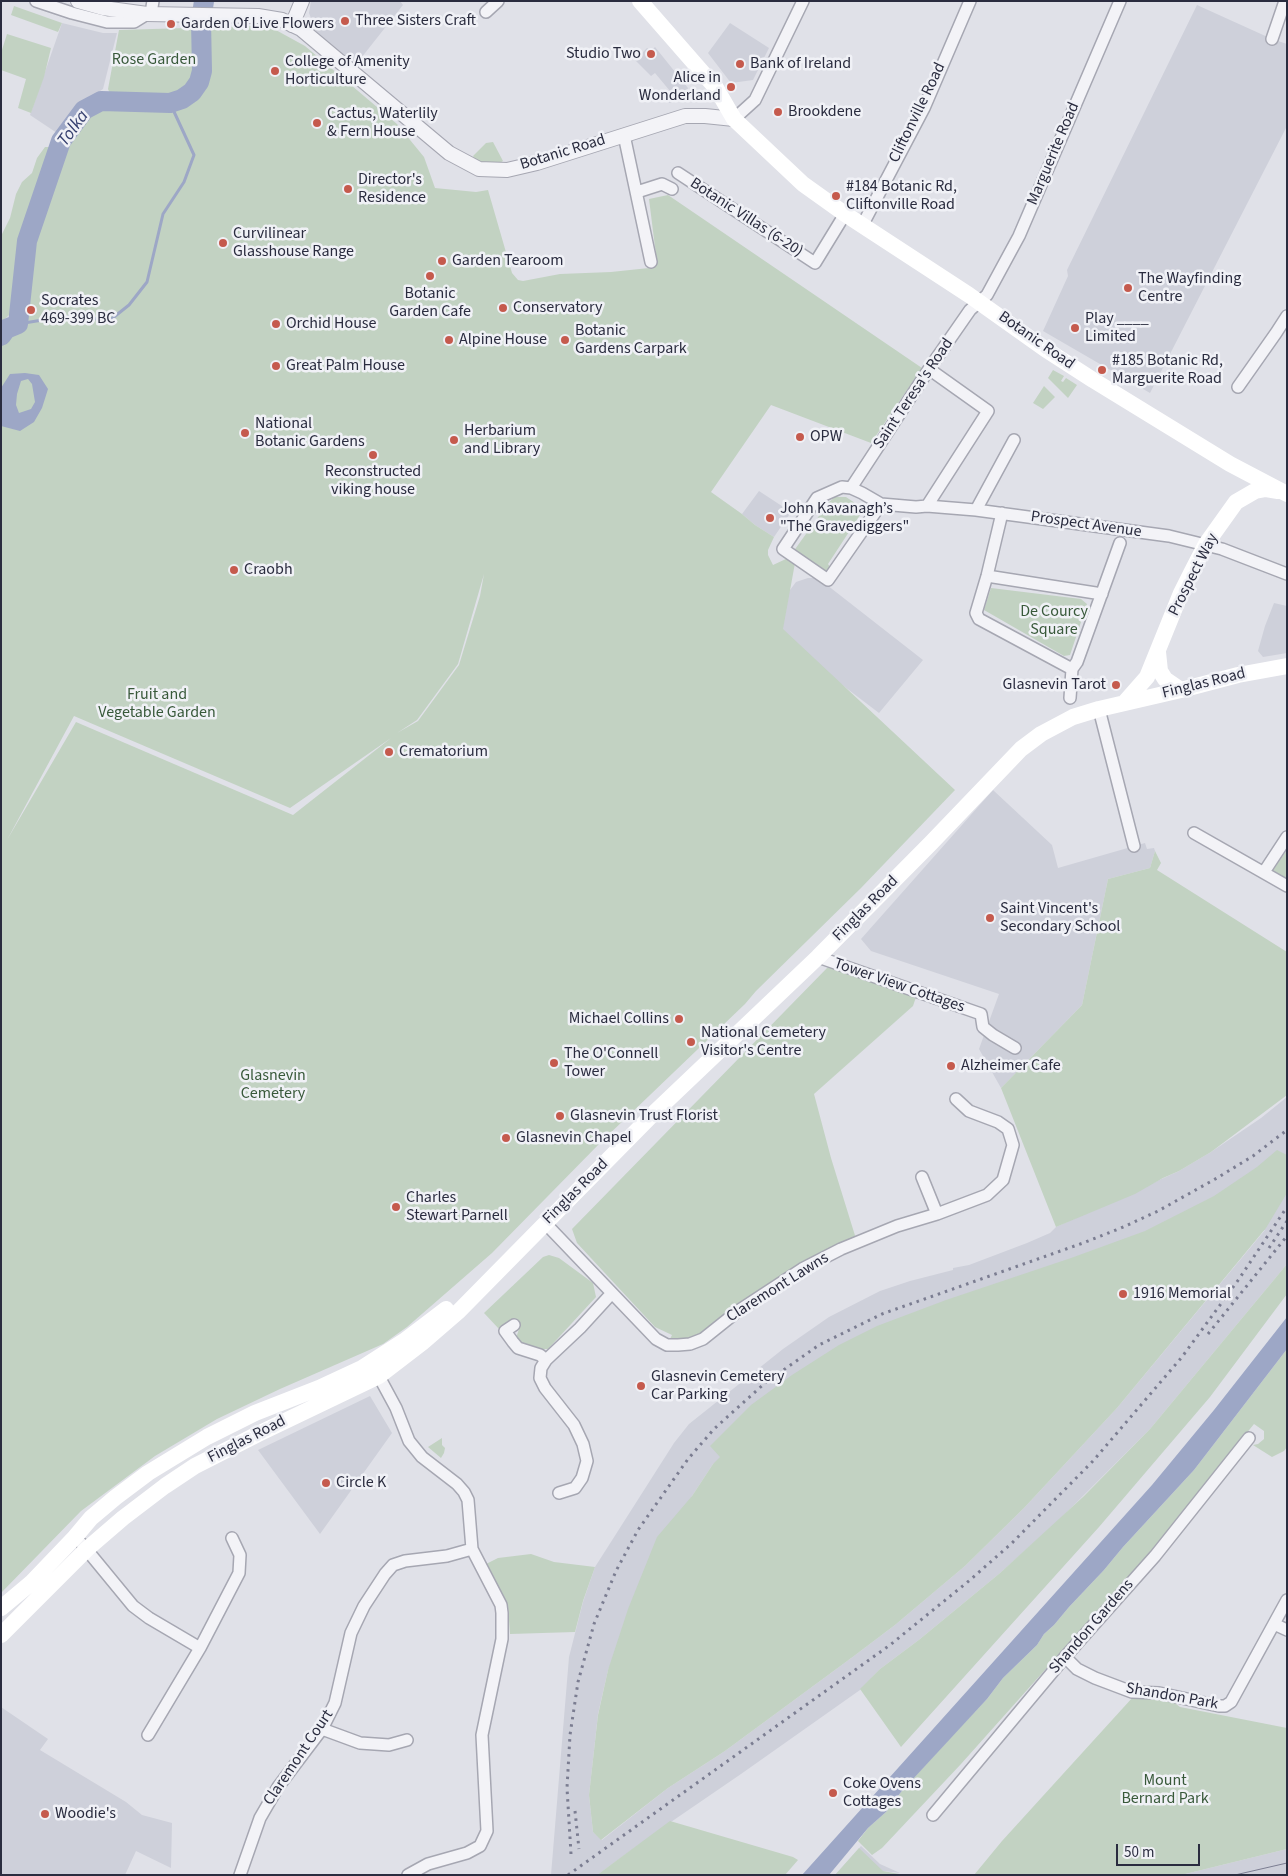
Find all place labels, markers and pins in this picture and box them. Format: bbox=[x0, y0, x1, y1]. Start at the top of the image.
place label: Three Sisters Craft bbox=[355, 11, 476, 31]
place label: Garden Of Live Flowers bbox=[181, 14, 334, 34]
marker: Three Sisters Craft bbox=[339, 15, 351, 27]
marker: Garden Of Live Flowers bbox=[165, 18, 177, 30]
place label: Studio Two bbox=[566, 44, 641, 64]
marker: Studio Two bbox=[645, 48, 657, 60]
place label: College of Amenity Horticulture bbox=[285, 52, 410, 90]
place label: Bank of Ireland bbox=[750, 54, 851, 74]
marker: Bank of Ireland bbox=[734, 58, 746, 70]
marker: College of Amenity Horticulture bbox=[269, 65, 281, 77]
place label: Alice in Wonderland bbox=[639, 68, 721, 106]
marker: Alice in Wonderland bbox=[725, 81, 737, 93]
place label: Brookdene bbox=[788, 102, 861, 122]
place label: Cactus, Waterlily & Fern House bbox=[327, 104, 438, 142]
marker: Brookdene bbox=[772, 106, 784, 118]
marker: Cactus, Waterlily & Fern House bbox=[311, 117, 323, 129]
place label: Director's Residence bbox=[358, 170, 426, 208]
place label: #184 Botanic Rd, Cliftonville Road bbox=[846, 177, 957, 215]
marker: Director's Residence bbox=[342, 183, 354, 195]
marker: #184 Botanic Rd, Cliftonville Road bbox=[830, 190, 842, 202]
place label: Curvilinear Glasshouse Range bbox=[233, 224, 354, 262]
marker: Curvilinear Glasshouse Range bbox=[217, 237, 229, 249]
place label: Garden Tearoom bbox=[452, 251, 563, 271]
marker: Garden Tearoom bbox=[436, 255, 448, 267]
place label: The Wayfinding Centre bbox=[1138, 269, 1241, 307]
marker: Botanic Garden Cafe bbox=[424, 270, 436, 282]
marker: The Wayfinding Centre bbox=[1122, 282, 1134, 294]
place label: Botanic Garden Cafe bbox=[389, 284, 471, 322]
place label: Socrates 469-399 BC bbox=[41, 291, 115, 329]
place label: Conservatory bbox=[513, 298, 602, 318]
marker: Conservatory bbox=[497, 302, 509, 314]
marker: Socrates 469-399 BC bbox=[25, 304, 37, 316]
place label: Play ____ Limited bbox=[1085, 309, 1149, 347]
place label: Orchid House bbox=[286, 314, 376, 334]
marker: Orchid House bbox=[270, 318, 282, 330]
place label: Botanic Gardens Carpark bbox=[575, 321, 687, 359]
marker: Play ____ Limited bbox=[1069, 322, 1081, 334]
place label: Alpine House bbox=[459, 330, 547, 350]
marker: Alpine House bbox=[443, 334, 455, 346]
marker: Botanic Gardens Carpark bbox=[559, 334, 571, 346]
place label: #185 Botanic Rd, Marguerite Road bbox=[1112, 351, 1223, 389]
place label: Great Palm House bbox=[286, 356, 405, 376]
marker: Great Palm House bbox=[270, 360, 282, 372]
marker: #185 Botanic Rd, Marguerite Road bbox=[1096, 364, 1108, 376]
place label: National Botanic Gardens bbox=[255, 414, 365, 452]
place label: Herbarium and Library bbox=[464, 421, 540, 459]
marker: National Botanic Gardens bbox=[239, 427, 251, 439]
place label: OPW bbox=[810, 427, 842, 447]
marker: OPW bbox=[794, 431, 806, 443]
marker: Herbarium and Library bbox=[448, 434, 460, 446]
marker: Reconstructed viking house bbox=[367, 449, 379, 461]
place label: Reconstructed viking house bbox=[325, 462, 421, 500]
place label: John Kavanagh’s "The Gravediggers" bbox=[780, 499, 909, 537]
marker: John Kavanagh’s "The Gravediggers" bbox=[764, 512, 776, 524]
place label: Craobh bbox=[244, 560, 293, 580]
marker: Craobh bbox=[228, 564, 240, 576]
place label: Glasnevin Tarot bbox=[1002, 675, 1106, 695]
marker: Glasnevin Tarot bbox=[1110, 679, 1122, 691]
place label: Crematorium bbox=[399, 742, 488, 762]
marker: Crematorium bbox=[383, 746, 395, 758]
place label: Saint Vincent's Secondary School bbox=[1000, 899, 1120, 937]
marker: Saint Vincent's Secondary School bbox=[984, 912, 996, 924]
place label: Michael Collins bbox=[569, 1009, 669, 1029]
marker: Michael Collins bbox=[673, 1013, 685, 1025]
place label: National Cemetery Visitor's Centre bbox=[701, 1023, 826, 1061]
marker: National Cemetery Visitor's Centre bbox=[685, 1036, 697, 1048]
place label: The O'Connell Tower bbox=[564, 1044, 658, 1082]
place label: Alzheimer Cafe bbox=[961, 1056, 1061, 1076]
marker: The O'Connell Tower bbox=[548, 1057, 560, 1069]
marker: Alzheimer Cafe bbox=[945, 1060, 957, 1072]
place label: Glasnevin Trust Florist bbox=[570, 1106, 718, 1126]
marker: Glasnevin Trust Florist bbox=[554, 1110, 566, 1122]
place label: Glasnevin Chapel bbox=[516, 1128, 632, 1148]
marker: Glasnevin Chapel bbox=[500, 1132, 512, 1144]
place label: Charles Stewart Parnell bbox=[406, 1188, 508, 1226]
marker: Charles Stewart Parnell bbox=[390, 1201, 402, 1213]
place label: 1916 Memorial bbox=[1133, 1284, 1231, 1304]
marker: 1916 Memorial bbox=[1117, 1288, 1129, 1300]
place label: Glasnevin Cemetery Car Parking bbox=[651, 1367, 785, 1405]
marker: Glasnevin Cemetery Car Parking bbox=[635, 1380, 647, 1392]
place label: Circle K bbox=[336, 1473, 386, 1493]
marker: Circle K bbox=[320, 1477, 332, 1489]
place label: Coke Ovens Cottages bbox=[843, 1774, 921, 1812]
marker: Coke Ovens Cottages bbox=[827, 1787, 839, 1799]
place label: Woodie's bbox=[55, 1804, 116, 1824]
marker: Woodie's bbox=[39, 1808, 51, 1820]

